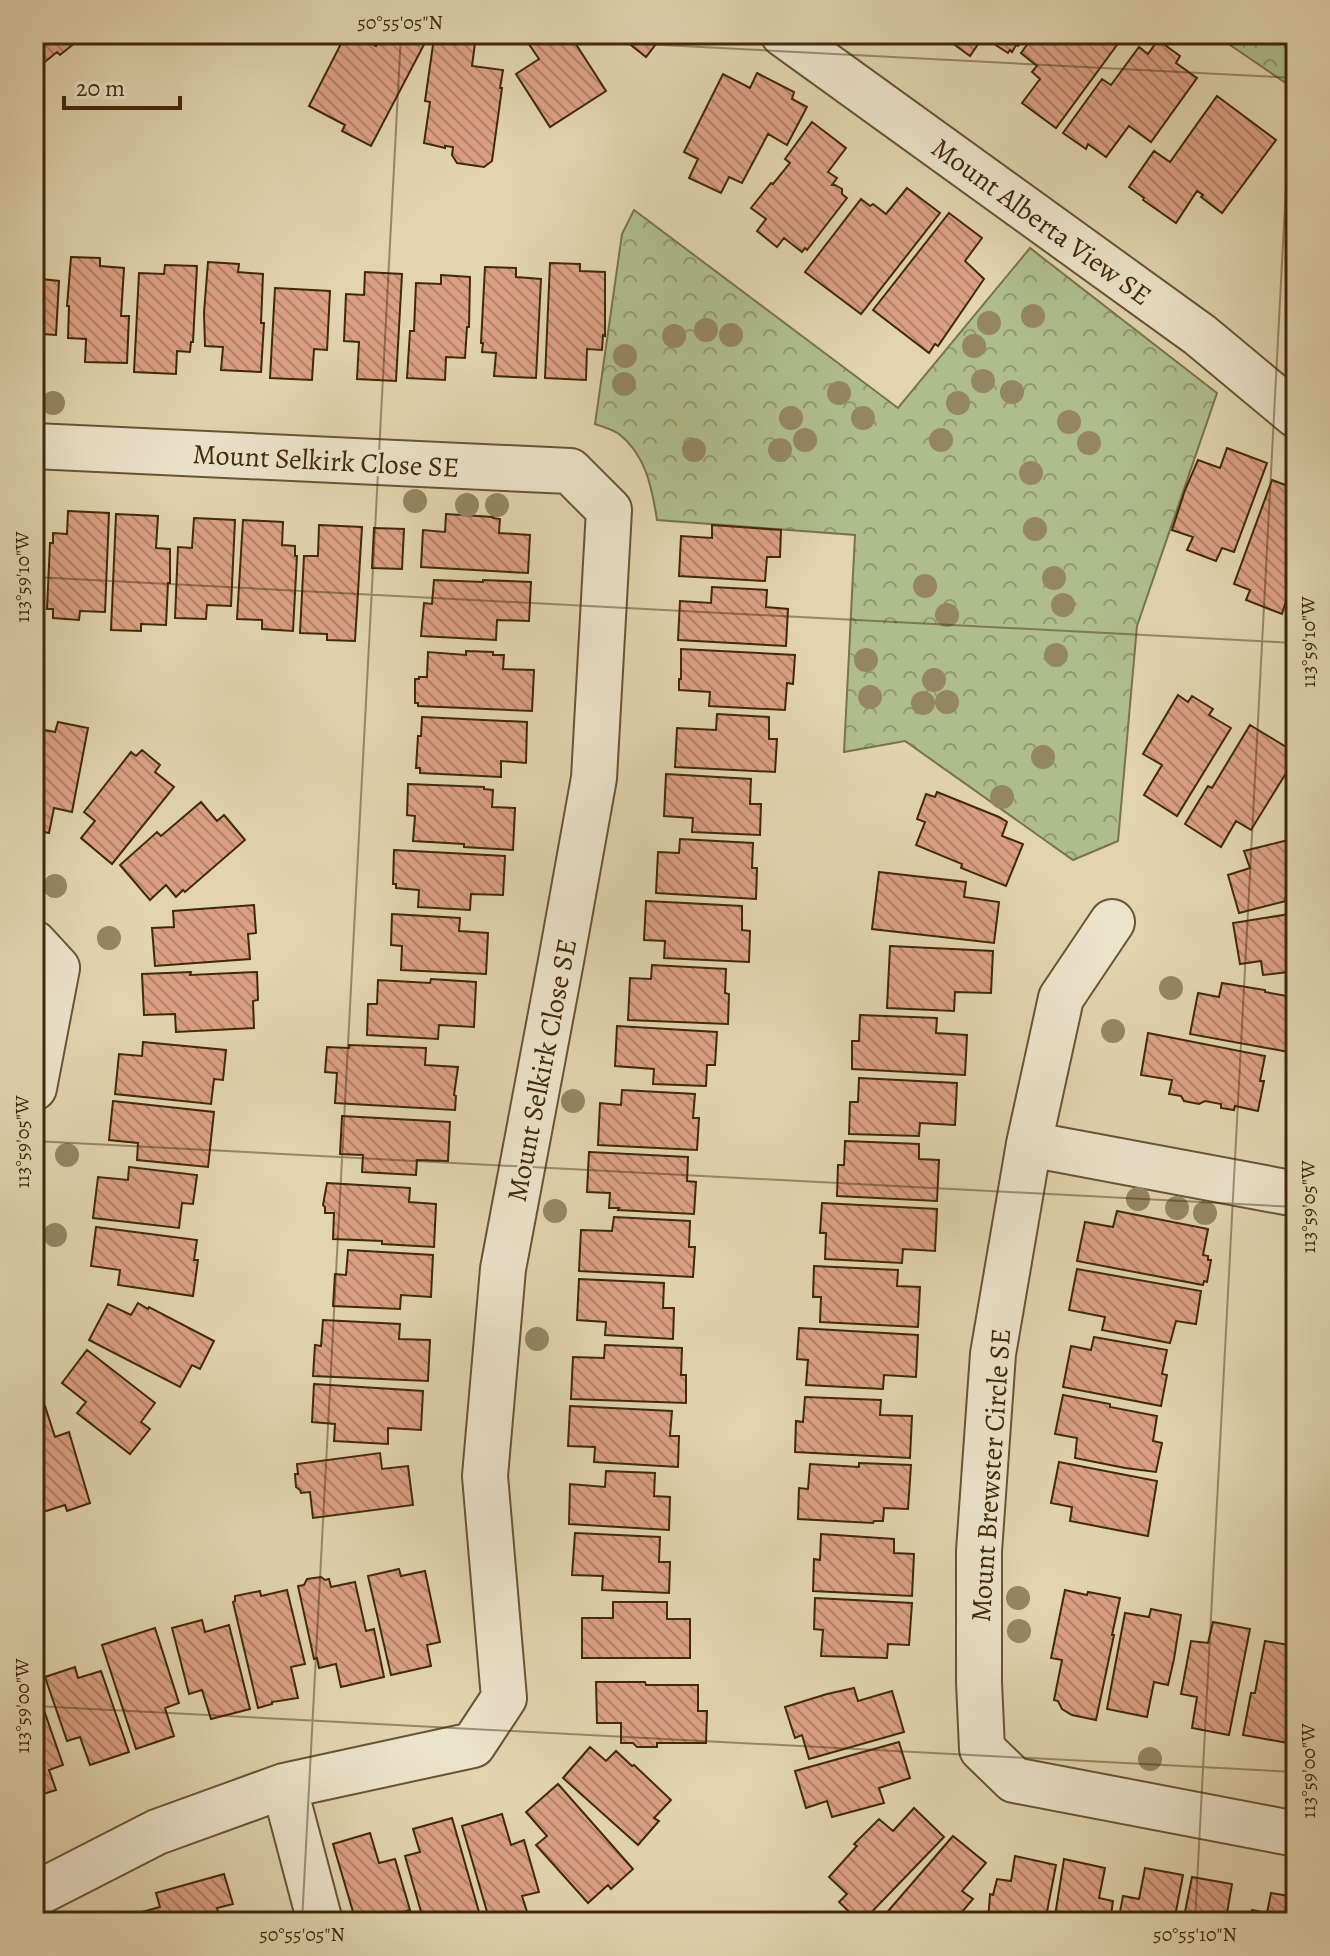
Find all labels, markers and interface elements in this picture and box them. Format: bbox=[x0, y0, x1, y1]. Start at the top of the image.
text: 50°55'05"N bbox=[357, 9, 443, 36]
scale bar bbox=[64, 60, 180, 110]
text: 20 m bbox=[76, 72, 125, 104]
street label: Mount Alberta View SE bbox=[924, 129, 1159, 315]
street label: Mount Selkirk Close SE bbox=[192, 435, 460, 487]
text: 113°59'10"W bbox=[9, 531, 36, 623]
text: 113°59'10"W bbox=[1295, 596, 1322, 688]
street label: Mount Selkirk Close SE bbox=[498, 935, 586, 1205]
text: 113°59'05"W bbox=[9, 1095, 36, 1189]
text: 113°59'05"W bbox=[1295, 1160, 1322, 1254]
street label: Mount Brewster Circle SE bbox=[962, 1327, 1020, 1623]
text: 113°59'00"W bbox=[9, 1658, 36, 1754]
text: 113°59'00"W bbox=[1295, 1723, 1322, 1819]
text: 50°55'05"N bbox=[259, 1921, 345, 1948]
text: 50°55'10"N bbox=[1153, 1921, 1237, 1948]

